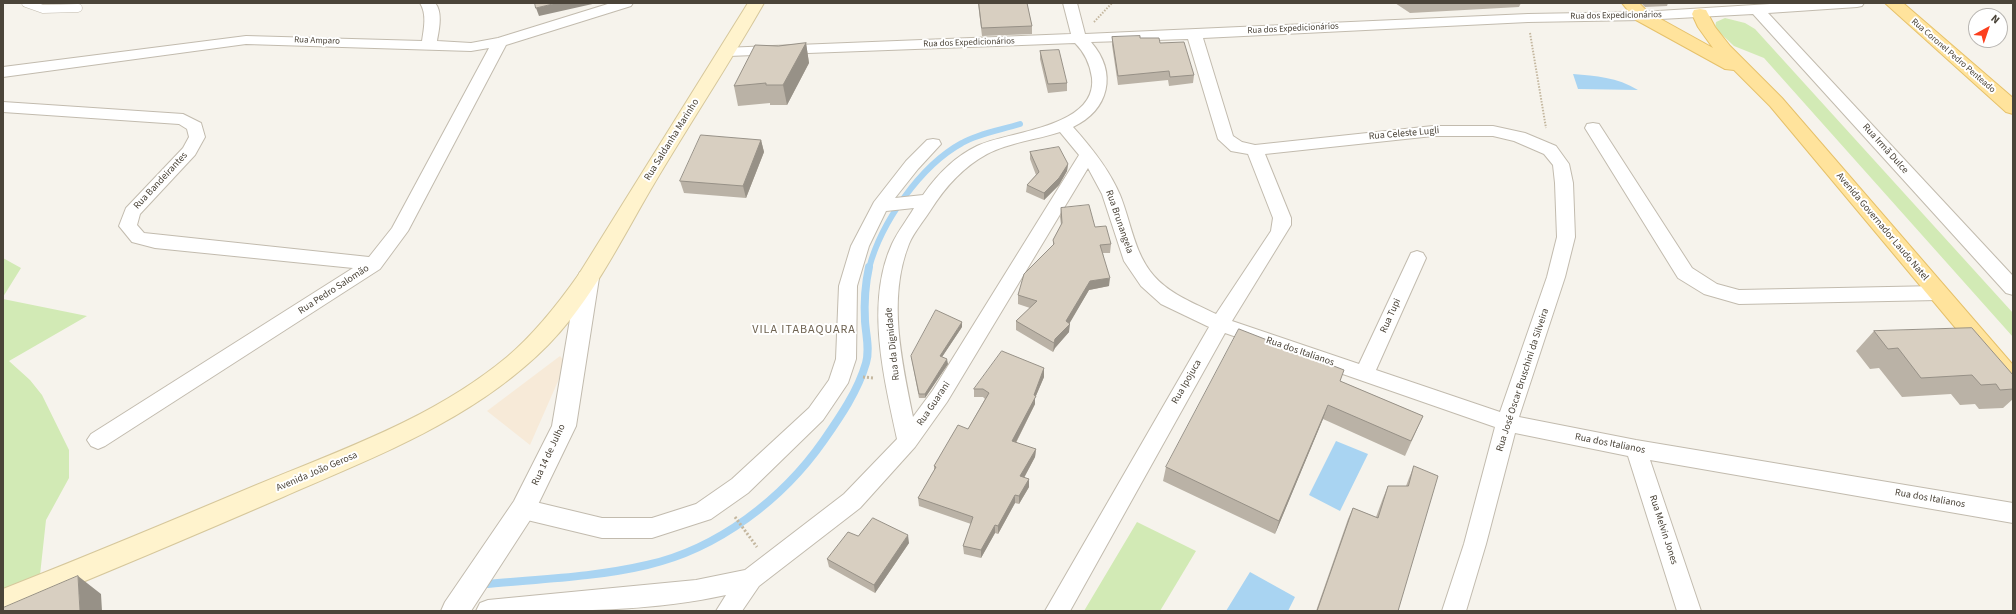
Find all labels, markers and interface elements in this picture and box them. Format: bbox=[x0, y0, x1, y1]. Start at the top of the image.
north arrow bbox=[1968, 8, 2008, 48]
street label: Rua dos Expedicionários bbox=[1570, 10, 1662, 22]
text: N bbox=[1988, 11, 2003, 27]
street label: Rua Coronel Pedro Penteado bbox=[1909, 17, 1997, 95]
street label: Rua dos Expedicionários bbox=[1247, 21, 1339, 37]
street label: Rua Amparo bbox=[294, 35, 340, 47]
street label: Rua dos Expedicionários bbox=[923, 36, 1015, 50]
street label: Rua Saldanha Marinho bbox=[642, 97, 702, 183]
street label: Rua Irmã Dulce bbox=[1859, 122, 1911, 176]
street label: Rua Celeste Lugli bbox=[1368, 125, 1440, 143]
street label: Rua Bandeirantes bbox=[131, 150, 191, 212]
street label: Avenida Governador Laudo Natel bbox=[1833, 170, 1931, 284]
street label: Rua Brunangela bbox=[1103, 189, 1135, 255]
street label: Rua Pedro Salomão bbox=[296, 263, 372, 317]
street label: Rua Tupi bbox=[1378, 297, 1404, 335]
street label: Rua da Dignidade bbox=[883, 307, 903, 381]
street label: Rua José Oscar Bruschini da Silveira bbox=[1494, 307, 1552, 453]
district label: VILA ITABAQUARA bbox=[752, 323, 856, 337]
street label: Rua dos Italianos bbox=[1264, 335, 1336, 369]
street label: Rua Ipojuca bbox=[1170, 358, 1204, 406]
street label: Rua Guarani bbox=[915, 379, 953, 429]
street label: Rua 14 de Julho bbox=[530, 422, 568, 488]
street label: Rua dos Italianos bbox=[1574, 431, 1646, 457]
street label: Avenida João Gerosa bbox=[275, 449, 359, 495]
street label: Rua dos Italianos bbox=[1894, 487, 1966, 511]
street label: Rua Melvin Jones bbox=[1646, 494, 1680, 566]

